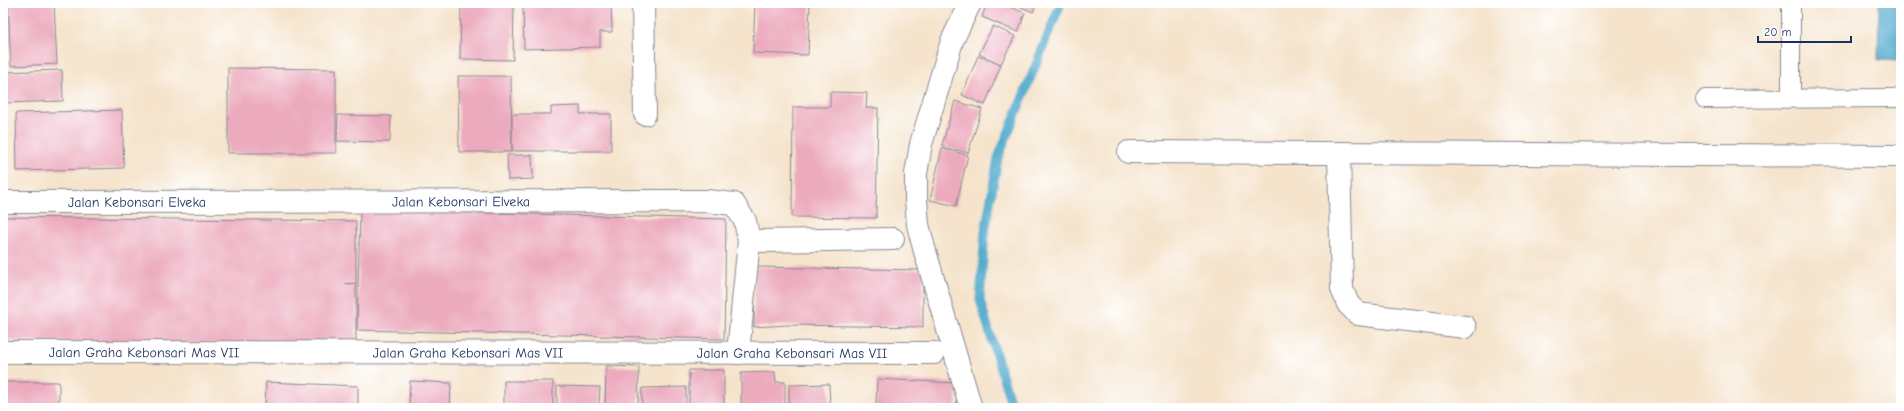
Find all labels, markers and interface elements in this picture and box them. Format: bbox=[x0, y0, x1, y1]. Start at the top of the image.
scale bar bbox=[1758, 18, 1851, 44]
text: 20 m bbox=[1764, 25, 1792, 39]
street label: Jalan Kebonsari Elveka bbox=[68, 193, 206, 210]
street label: Jalan Kebonsari Elveka bbox=[392, 193, 530, 210]
street label: Jalan Graha Kebonsari Mas VII bbox=[49, 344, 239, 361]
street label: Jalan Graha Kebonsari Mas VII bbox=[373, 344, 563, 361]
street label: Jalan Graha Kebonsari Mas VII bbox=[697, 344, 887, 361]

